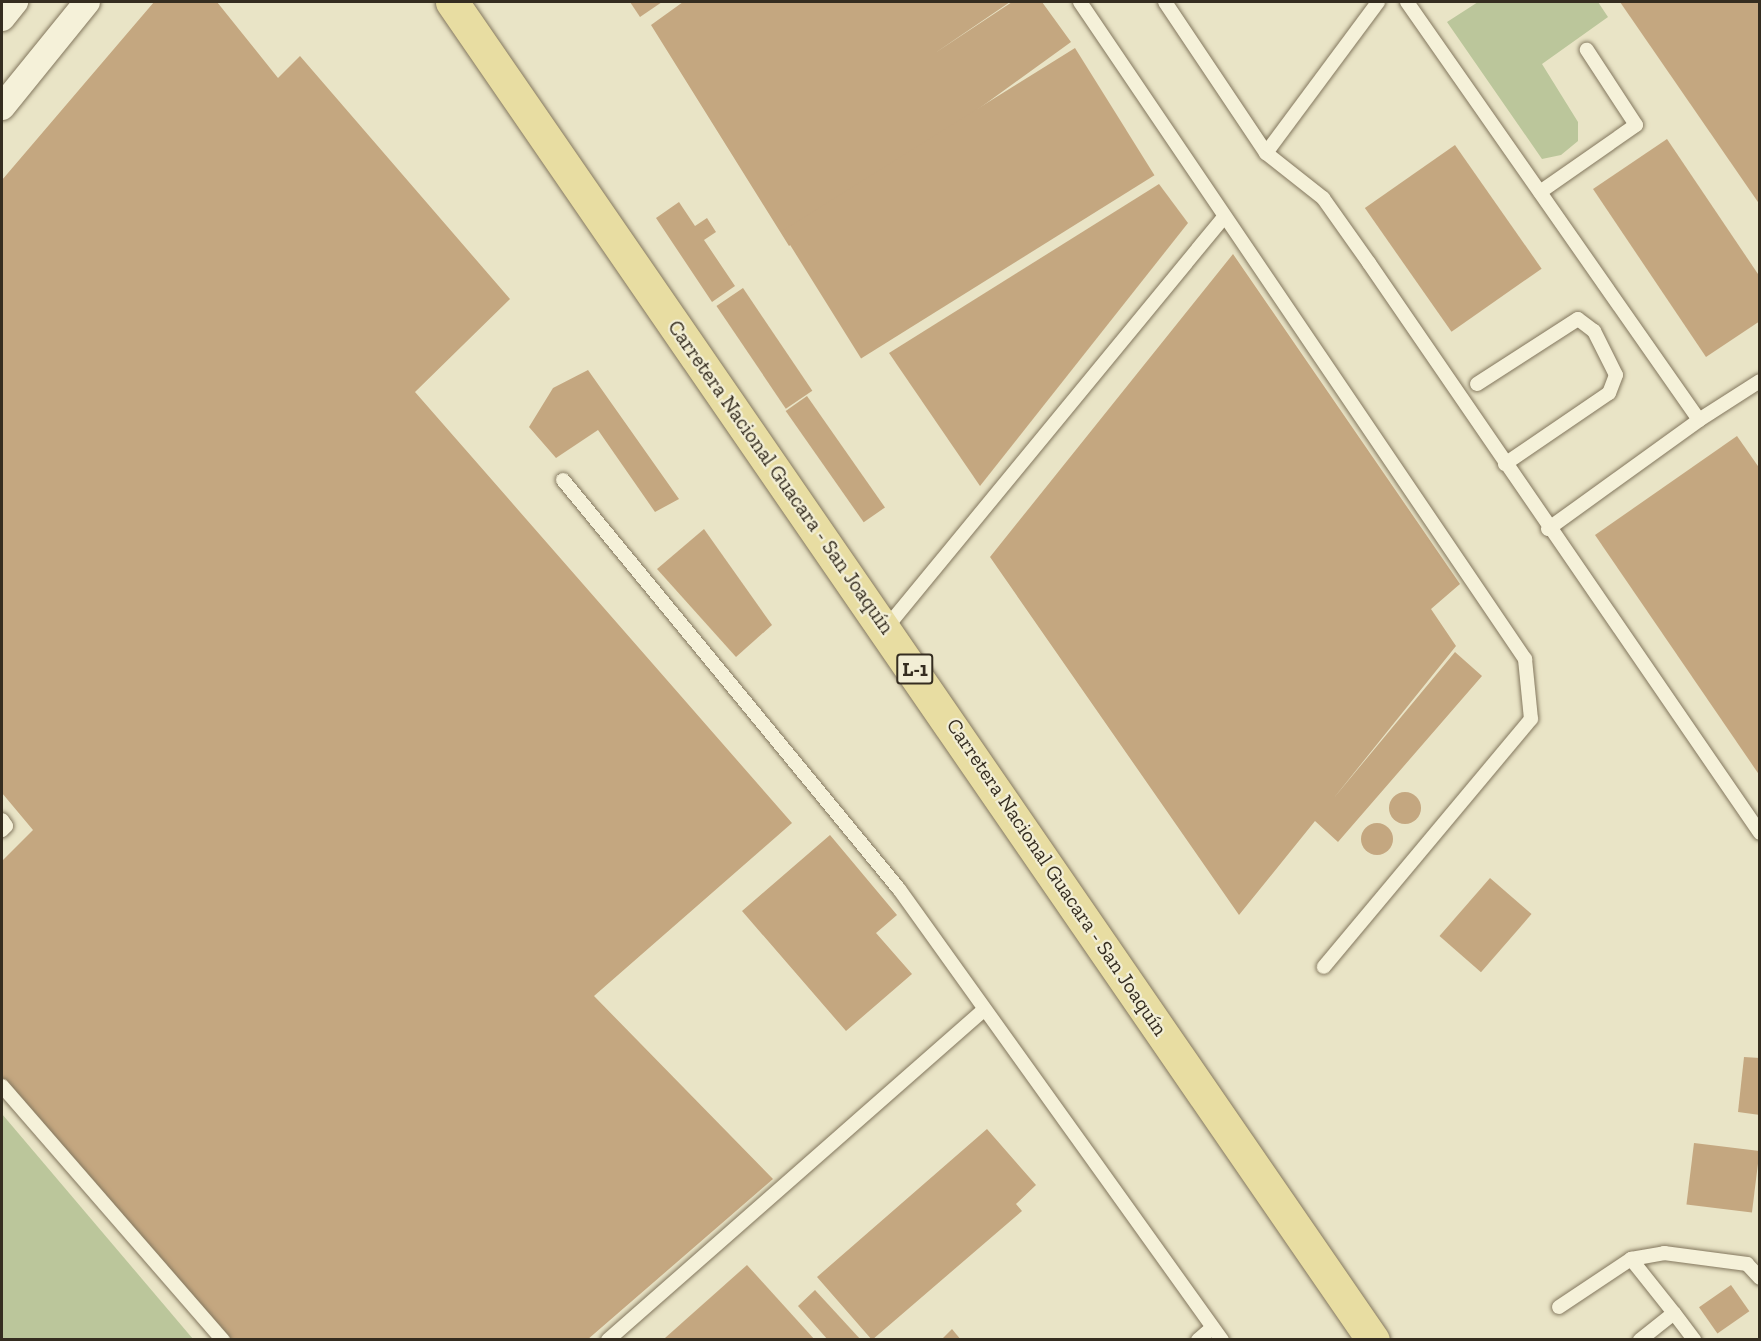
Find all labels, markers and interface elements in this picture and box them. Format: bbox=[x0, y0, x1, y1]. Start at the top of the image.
street label: Carretera Nacional Guacara - San Joaquín bbox=[662, 315, 900, 639]
road number: L-1 bbox=[896, 652, 934, 686]
street label: Carretera Nacional Guacara - San Joaquín bbox=[941, 713, 1173, 1041]

